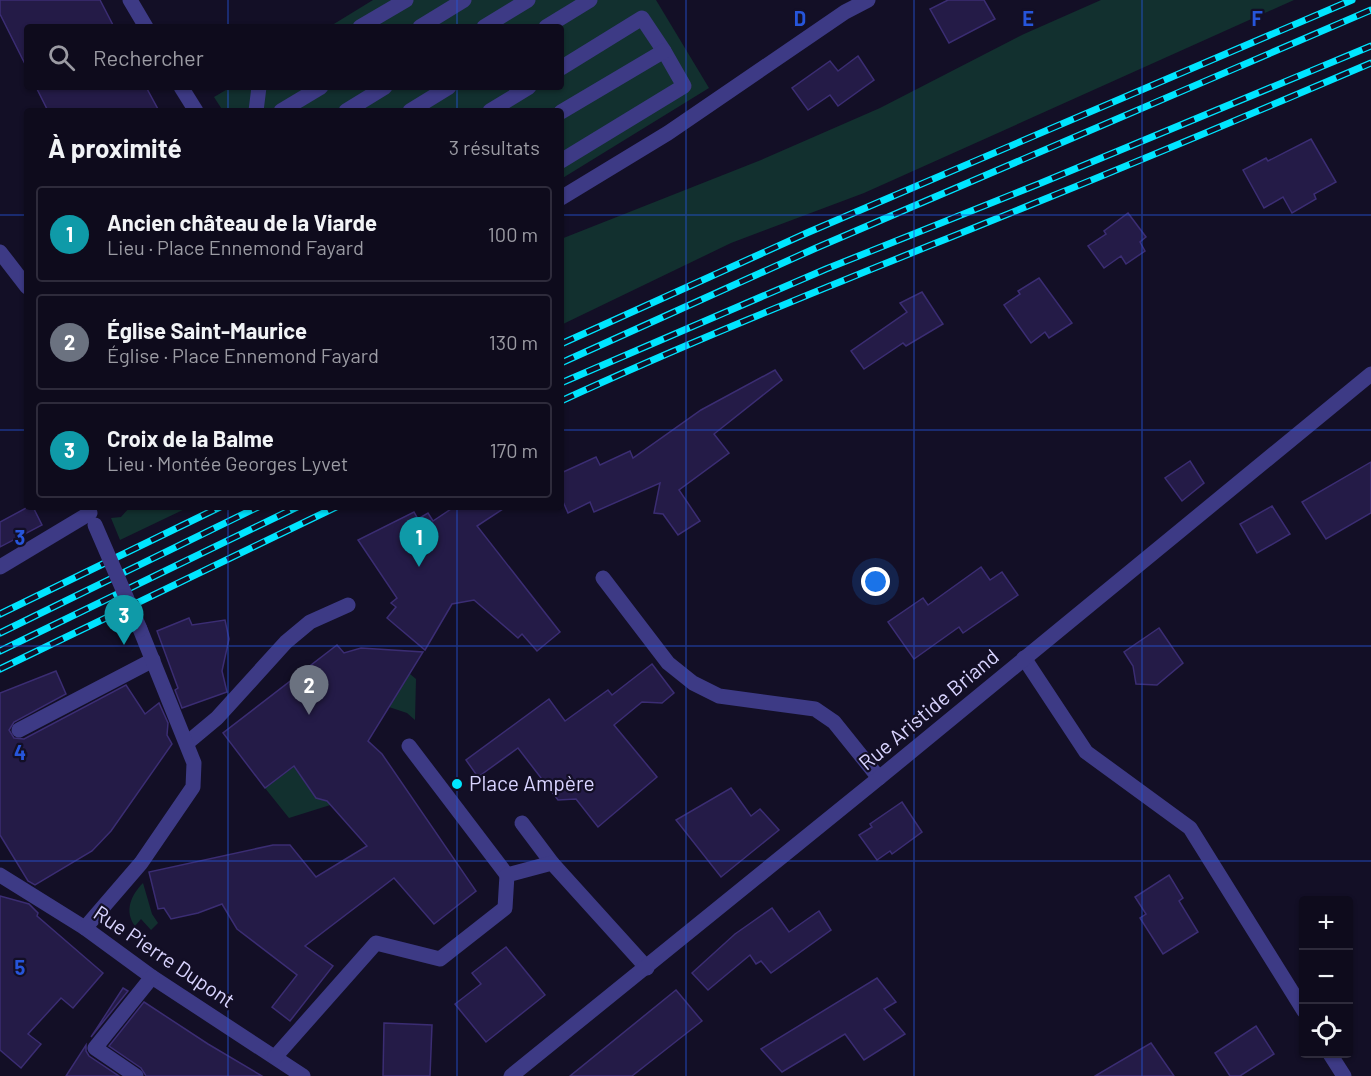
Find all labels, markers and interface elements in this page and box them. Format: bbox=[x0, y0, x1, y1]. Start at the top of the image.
text: D bbox=[794, 6, 806, 30]
text: E bbox=[1022, 6, 1034, 30]
text: F bbox=[1251, 6, 1263, 30]
search box bbox=[24, 24, 564, 90]
icon: search bbox=[45, 41, 78, 74]
text: Rechercher bbox=[93, 44, 204, 70]
text: À proximité bbox=[48, 132, 182, 163]
text: 3 résultats bbox=[449, 135, 540, 159]
text: Ancien château de la Viarde bbox=[107, 209, 377, 235]
text: 1 bbox=[66, 222, 73, 246]
text: 100 m bbox=[488, 222, 538, 246]
text: Lieu · Place Ennemond Fayard bbox=[107, 235, 364, 259]
text: Église Saint-Maurice bbox=[107, 317, 307, 343]
text: 2 bbox=[64, 330, 75, 354]
text: 130 m bbox=[489, 330, 538, 354]
text: Église · Place Ennemond Fayard bbox=[107, 343, 379, 367]
text: Croix de la Balme bbox=[107, 425, 274, 451]
text: 3 bbox=[64, 438, 75, 462]
text: 170 m bbox=[490, 438, 538, 462]
text: Lieu · Montée Georges Lyvet bbox=[107, 451, 348, 475]
pin: 1 bbox=[400, 518, 438, 567]
text: 3 bbox=[15, 525, 25, 549]
your location bbox=[861, 567, 890, 596]
pin: 3 bbox=[104, 596, 144, 645]
street label: Rue Aristide Briand bbox=[853, 643, 1003, 775]
pin: 2 bbox=[290, 666, 328, 715]
text: 4 bbox=[14, 740, 26, 764]
place label: Place Ampère bbox=[469, 770, 595, 795]
marker: Place Ampère bbox=[450, 777, 464, 791]
map controls bbox=[1299, 896, 1353, 1058]
button: + bbox=[1299, 896, 1353, 950]
street label: Rue Pierre Dupont bbox=[90, 899, 240, 1012]
button: − bbox=[1299, 950, 1353, 1004]
text: 5 bbox=[15, 955, 26, 979]
button: locate bbox=[1299, 1004, 1353, 1058]

